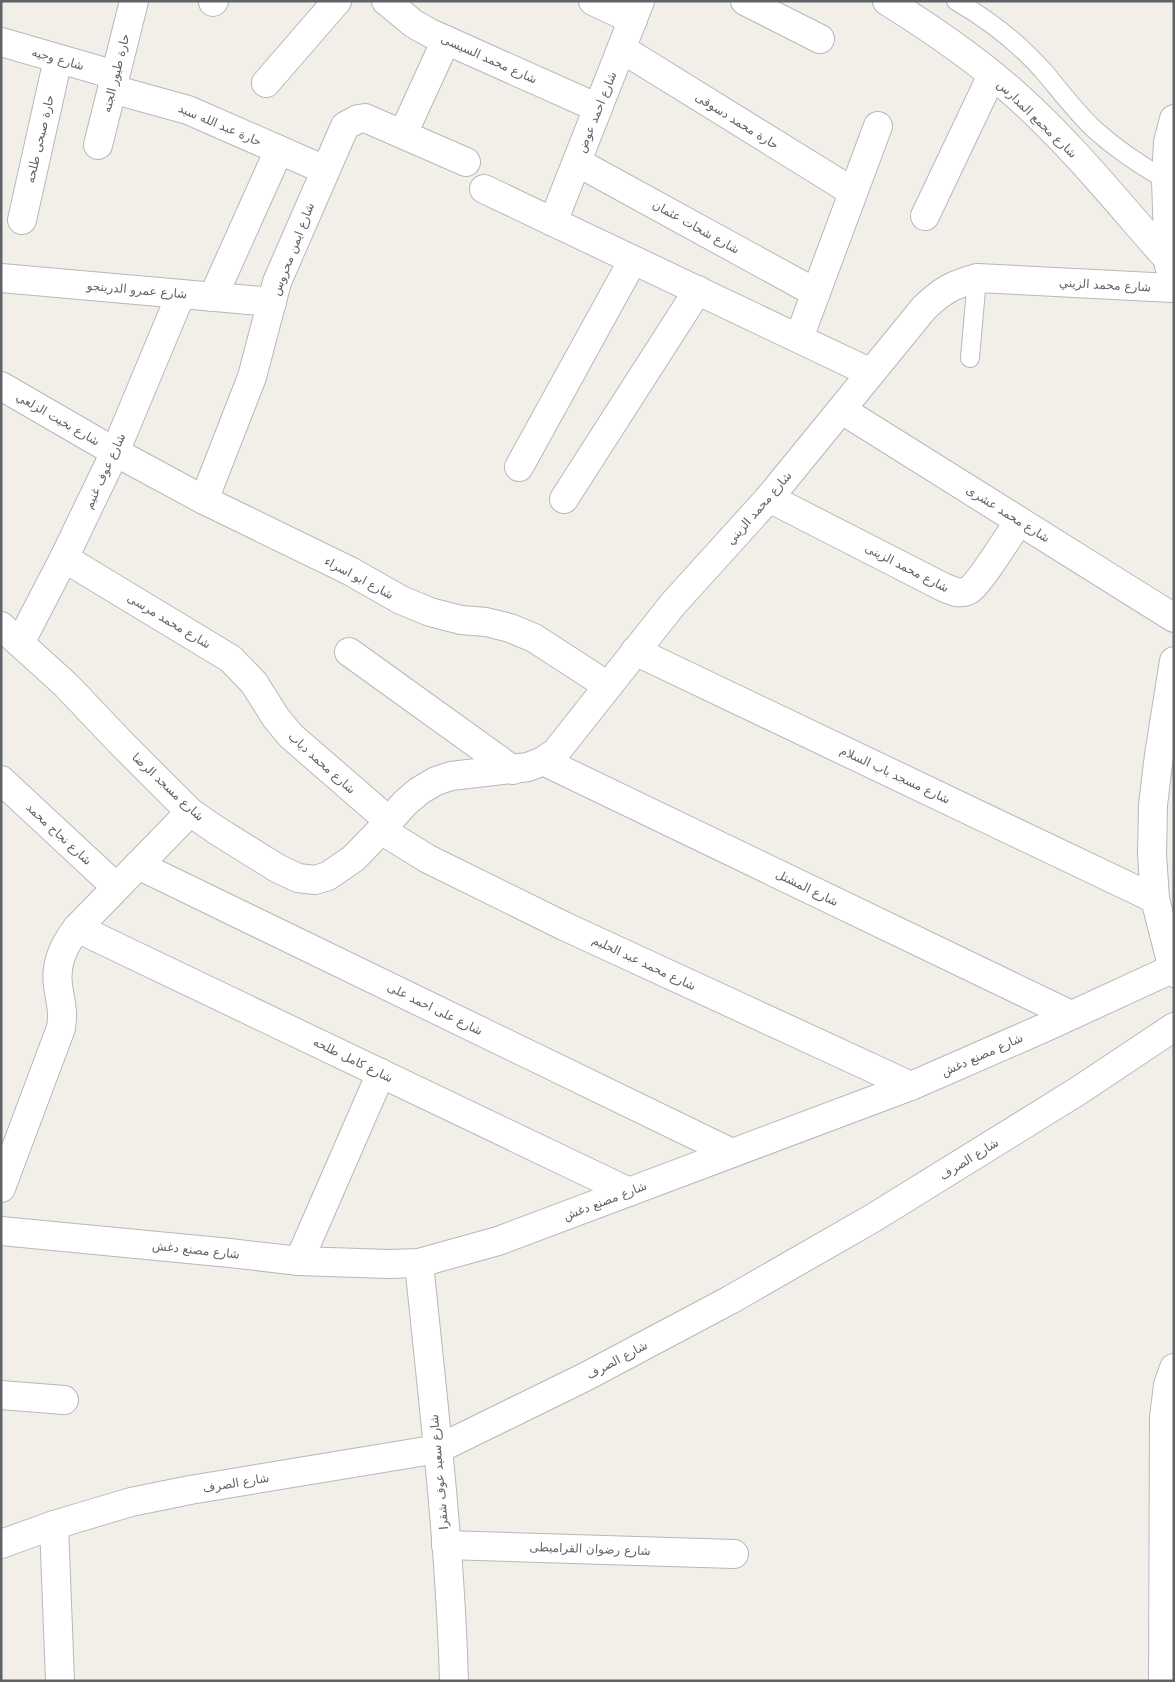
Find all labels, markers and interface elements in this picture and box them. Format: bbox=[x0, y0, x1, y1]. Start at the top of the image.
street label: حارة طيور الجنه bbox=[99, 32, 134, 114]
street label: شارع محمد السيسى bbox=[438, 32, 539, 87]
street label: شارع وجيه bbox=[30, 45, 86, 74]
street label: شارع احمد عوض bbox=[574, 69, 621, 155]
street label: شارع مجمع المدارس bbox=[993, 77, 1080, 162]
street label: حارة محمد دسوقى bbox=[692, 90, 781, 153]
street label: حارة صبحى طلحه bbox=[23, 94, 58, 185]
street label: حارة عبد الله سيد bbox=[176, 101, 264, 150]
street label: شارع شحات عثمان bbox=[650, 197, 742, 258]
street label: شارع ايمن محروس bbox=[269, 201, 318, 298]
street label: شارع محمد الزيني bbox=[1059, 276, 1151, 295]
street label: شارع عمرو الدرينجو bbox=[85, 279, 188, 302]
street label: شارع بخيت الزلعي bbox=[13, 389, 102, 449]
street label: شارع عوف غنيم bbox=[81, 431, 129, 511]
street label: شارع محمد الزيني bbox=[723, 469, 795, 548]
street label: شارع محمد عشرى bbox=[963, 483, 1052, 546]
street label: شارع محمد الزينى bbox=[862, 541, 951, 596]
street label: شارع ابو اسراء bbox=[322, 554, 396, 603]
street label: شارع محمد مرسى bbox=[124, 591, 213, 652]
street label: شارع محمد دياب bbox=[285, 729, 358, 797]
street label: شارع مسجد باب السلام bbox=[837, 743, 952, 808]
street label: شارع مسجد الرضا bbox=[129, 750, 207, 825]
street label: شارع نجاح محمد bbox=[23, 800, 95, 869]
street label: شارع المشتل bbox=[773, 867, 841, 910]
street label: شارع محمد عبد الحليم bbox=[589, 933, 698, 994]
street label: شارع على احمد على bbox=[385, 980, 485, 1039]
street label: شارع مصنع دغش bbox=[939, 1031, 1025, 1080]
street label: شارع كامل طلحه bbox=[310, 1035, 395, 1086]
street label: شارع الصرف bbox=[937, 1135, 1002, 1184]
street label: شارع مصنع دغش bbox=[561, 1179, 649, 1224]
street label: شارع مصنع دغش bbox=[151, 1238, 241, 1263]
street label: شارع الصرف bbox=[584, 1338, 650, 1383]
street label: شارع سعيد عوف شقرا bbox=[427, 1414, 452, 1530]
street label: شارع الصرف bbox=[202, 1471, 270, 1496]
street label: شارع رضوان القراميطى bbox=[529, 1540, 651, 1559]

